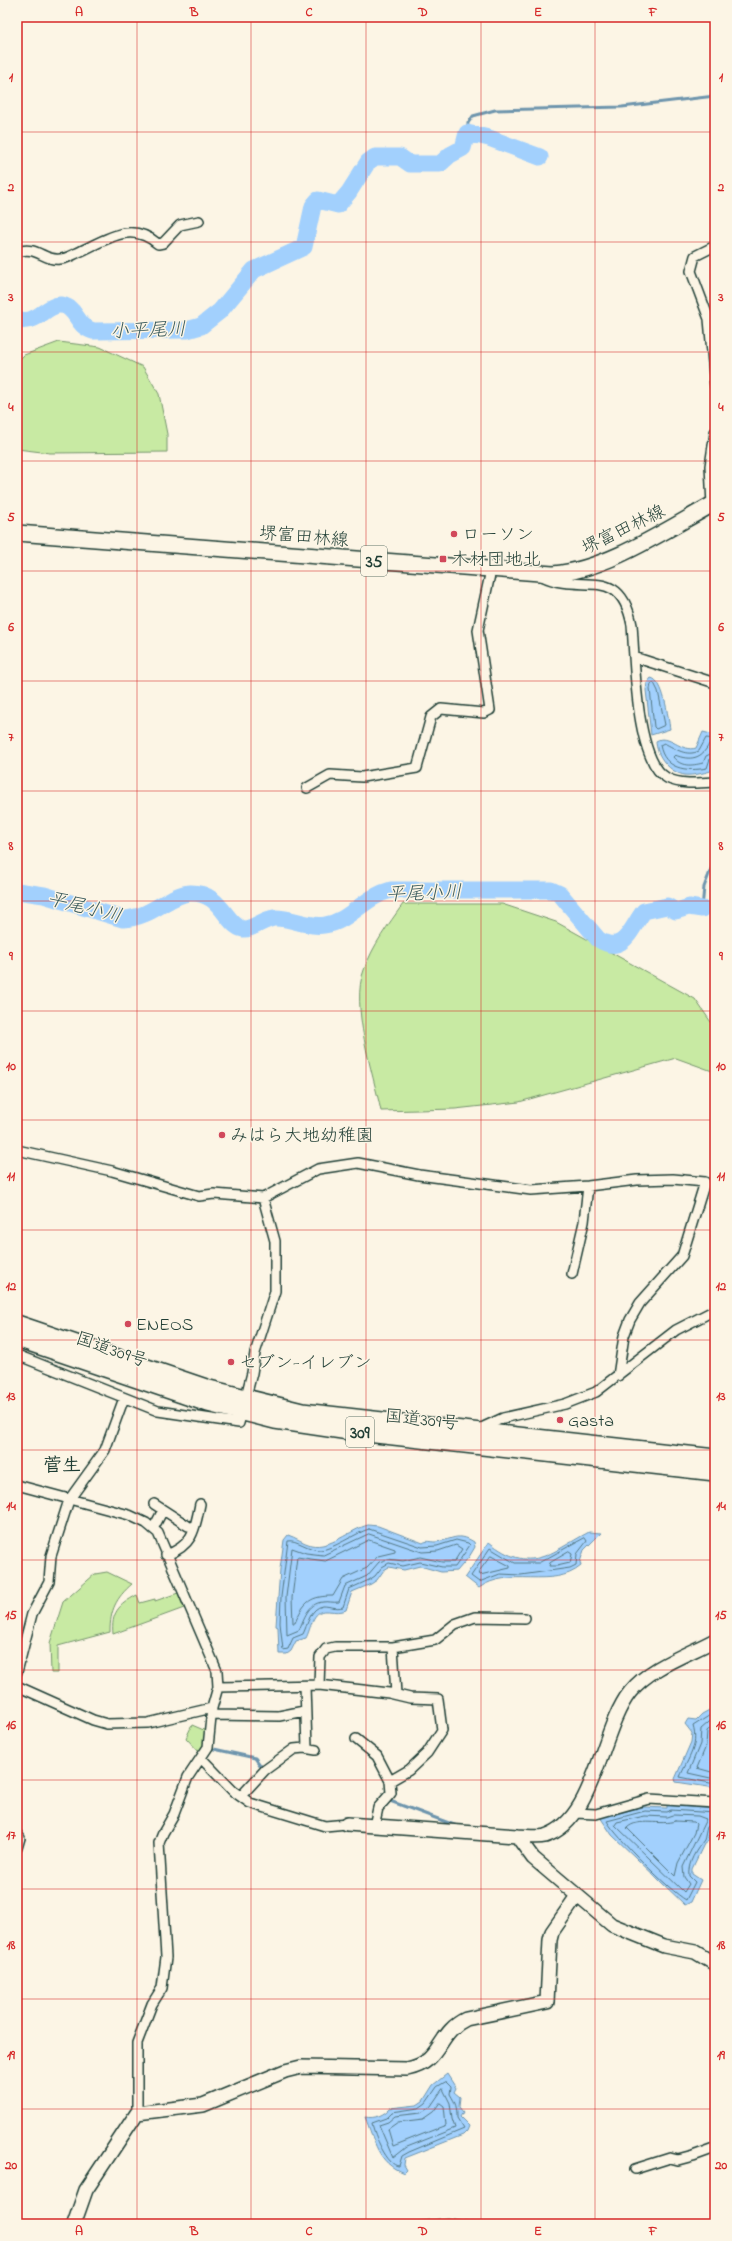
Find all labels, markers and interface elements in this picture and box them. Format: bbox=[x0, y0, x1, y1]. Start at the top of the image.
text: A bbox=[75, 3, 83, 22]
text: B bbox=[189, 3, 199, 22]
text: C bbox=[305, 3, 313, 22]
text: D bbox=[417, 3, 428, 22]
text: E bbox=[534, 3, 542, 22]
text: F bbox=[648, 3, 658, 22]
text: 1 bbox=[9, 68, 14, 87]
text: 1 bbox=[719, 68, 724, 87]
text: 2 bbox=[7, 178, 15, 197]
text: 2 bbox=[717, 178, 725, 197]
text: 3 bbox=[7, 288, 14, 307]
text: 3 bbox=[717, 288, 724, 307]
water label: 小平尾川 bbox=[110, 317, 187, 346]
text: 4 bbox=[7, 398, 14, 417]
text: 4 bbox=[717, 398, 724, 417]
street label: 堺富田林線 bbox=[578, 499, 670, 562]
text: 5 bbox=[7, 508, 15, 527]
text: 5 bbox=[717, 508, 725, 527]
street label: 堺富田林線 bbox=[258, 521, 350, 555]
place label: ローソン bbox=[462, 523, 534, 549]
marker: ローソン bbox=[449, 529, 459, 539]
road number: 35 bbox=[361, 546, 387, 576]
place label: 木材団地北 bbox=[451, 548, 541, 574]
marker: 木材団地北 bbox=[438, 554, 448, 564]
text: 6 bbox=[7, 618, 14, 637]
text: 6 bbox=[717, 618, 724, 637]
text: 7 bbox=[8, 728, 14, 747]
text: 7 bbox=[718, 728, 724, 747]
text: 8 bbox=[8, 837, 14, 856]
text: 8 bbox=[718, 837, 724, 856]
water label: 平尾小川 bbox=[386, 880, 463, 909]
water label: 平尾小川 bbox=[44, 886, 125, 931]
text: 9 bbox=[8, 947, 14, 966]
text: 9 bbox=[718, 947, 724, 966]
text: 10 bbox=[6, 1057, 16, 1076]
text: 10 bbox=[716, 1057, 726, 1076]
place label: みはら大地幼稚園 bbox=[230, 1124, 374, 1150]
marker: みはら大地幼稚園 bbox=[217, 1130, 227, 1140]
text: 11 bbox=[7, 1167, 16, 1186]
text: 11 bbox=[717, 1167, 726, 1186]
text: 12 bbox=[6, 1277, 17, 1296]
text: 12 bbox=[716, 1277, 727, 1296]
place label: ENEOS bbox=[136, 1313, 193, 1339]
marker: ENEOS bbox=[123, 1319, 133, 1329]
street label: 国道309号 bbox=[72, 1326, 151, 1375]
place label: セブン-イレブン bbox=[239, 1351, 372, 1377]
marker: セブン-イレブン bbox=[226, 1357, 236, 1367]
text: 13 bbox=[6, 1387, 16, 1406]
text: 13 bbox=[716, 1387, 726, 1406]
street label: 国道309号 bbox=[383, 1404, 460, 1438]
place label: Gasta bbox=[568, 1409, 614, 1435]
marker: Gasta bbox=[555, 1415, 565, 1425]
road number: 309 bbox=[346, 1417, 374, 1447]
district label: 菅生 bbox=[43, 1453, 81, 1480]
text: 14 bbox=[6, 1497, 16, 1516]
text: 14 bbox=[716, 1497, 726, 1516]
text: 15 bbox=[5, 1606, 17, 1625]
text: 15 bbox=[715, 1606, 727, 1625]
text: 16 bbox=[6, 1716, 16, 1735]
text: 16 bbox=[716, 1716, 726, 1735]
text: 17 bbox=[6, 1826, 16, 1845]
text: 17 bbox=[716, 1826, 726, 1845]
text: 18 bbox=[6, 1936, 16, 1955]
text: 18 bbox=[716, 1936, 726, 1955]
text: 19 bbox=[7, 2046, 16, 2065]
text: 19 bbox=[717, 2046, 726, 2065]
text: 20 bbox=[4, 2156, 17, 2175]
text: 20 bbox=[714, 2156, 727, 2175]
text: A bbox=[75, 2222, 83, 2241]
text: B bbox=[189, 2222, 199, 2241]
text: C bbox=[305, 2222, 313, 2241]
text: D bbox=[417, 2222, 428, 2241]
text: E bbox=[534, 2222, 542, 2241]
text: F bbox=[648, 2222, 658, 2241]

